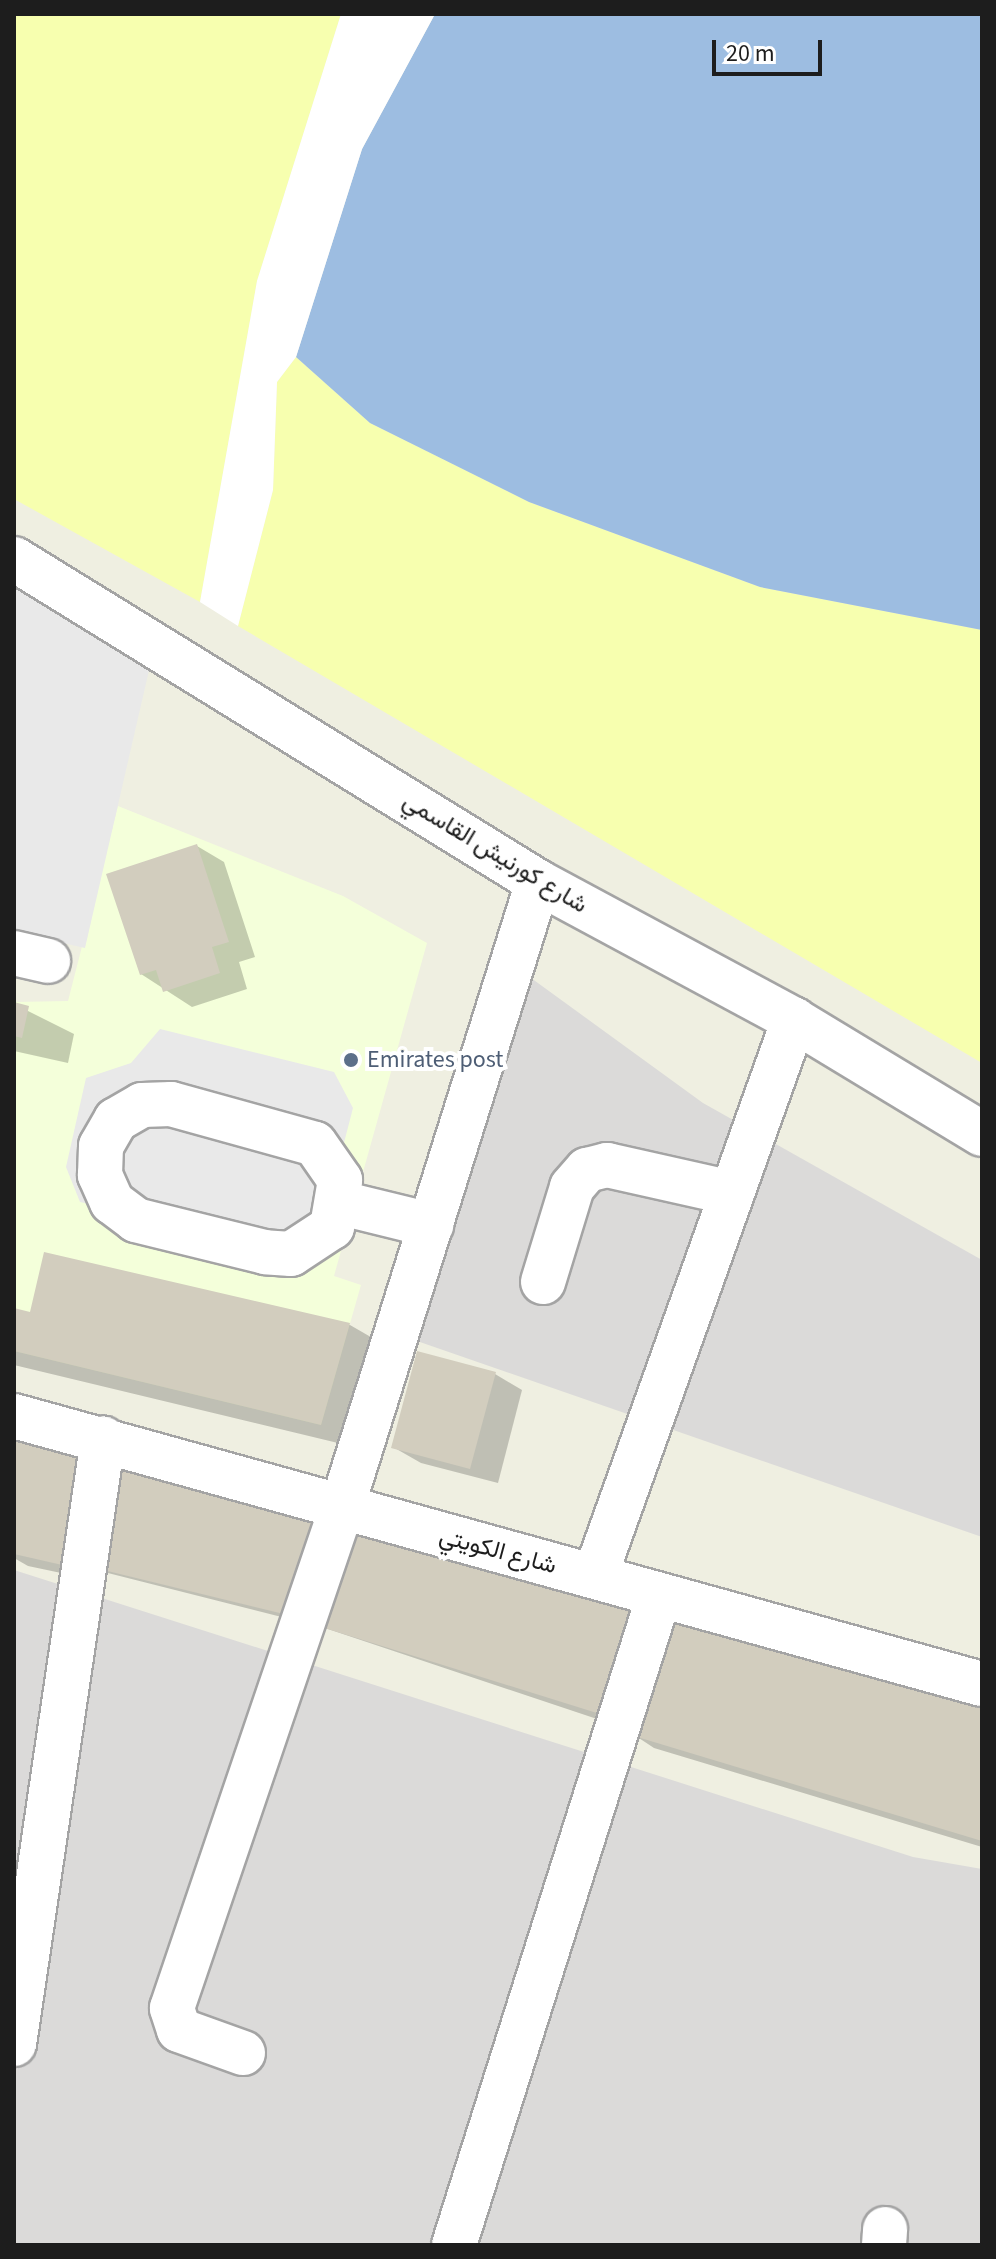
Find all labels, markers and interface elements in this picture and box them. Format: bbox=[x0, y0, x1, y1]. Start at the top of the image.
scale bar bbox=[716, 24, 826, 74]
text: 20 m bbox=[726, 36, 775, 71]
street label: شارع كورنيش القاسمي bbox=[397, 786, 593, 920]
place label: Emirates post bbox=[367, 1046, 503, 1074]
marker: Emirates post bbox=[342, 1051, 360, 1069]
street label: شارع الكويتي bbox=[436, 1522, 560, 1580]

